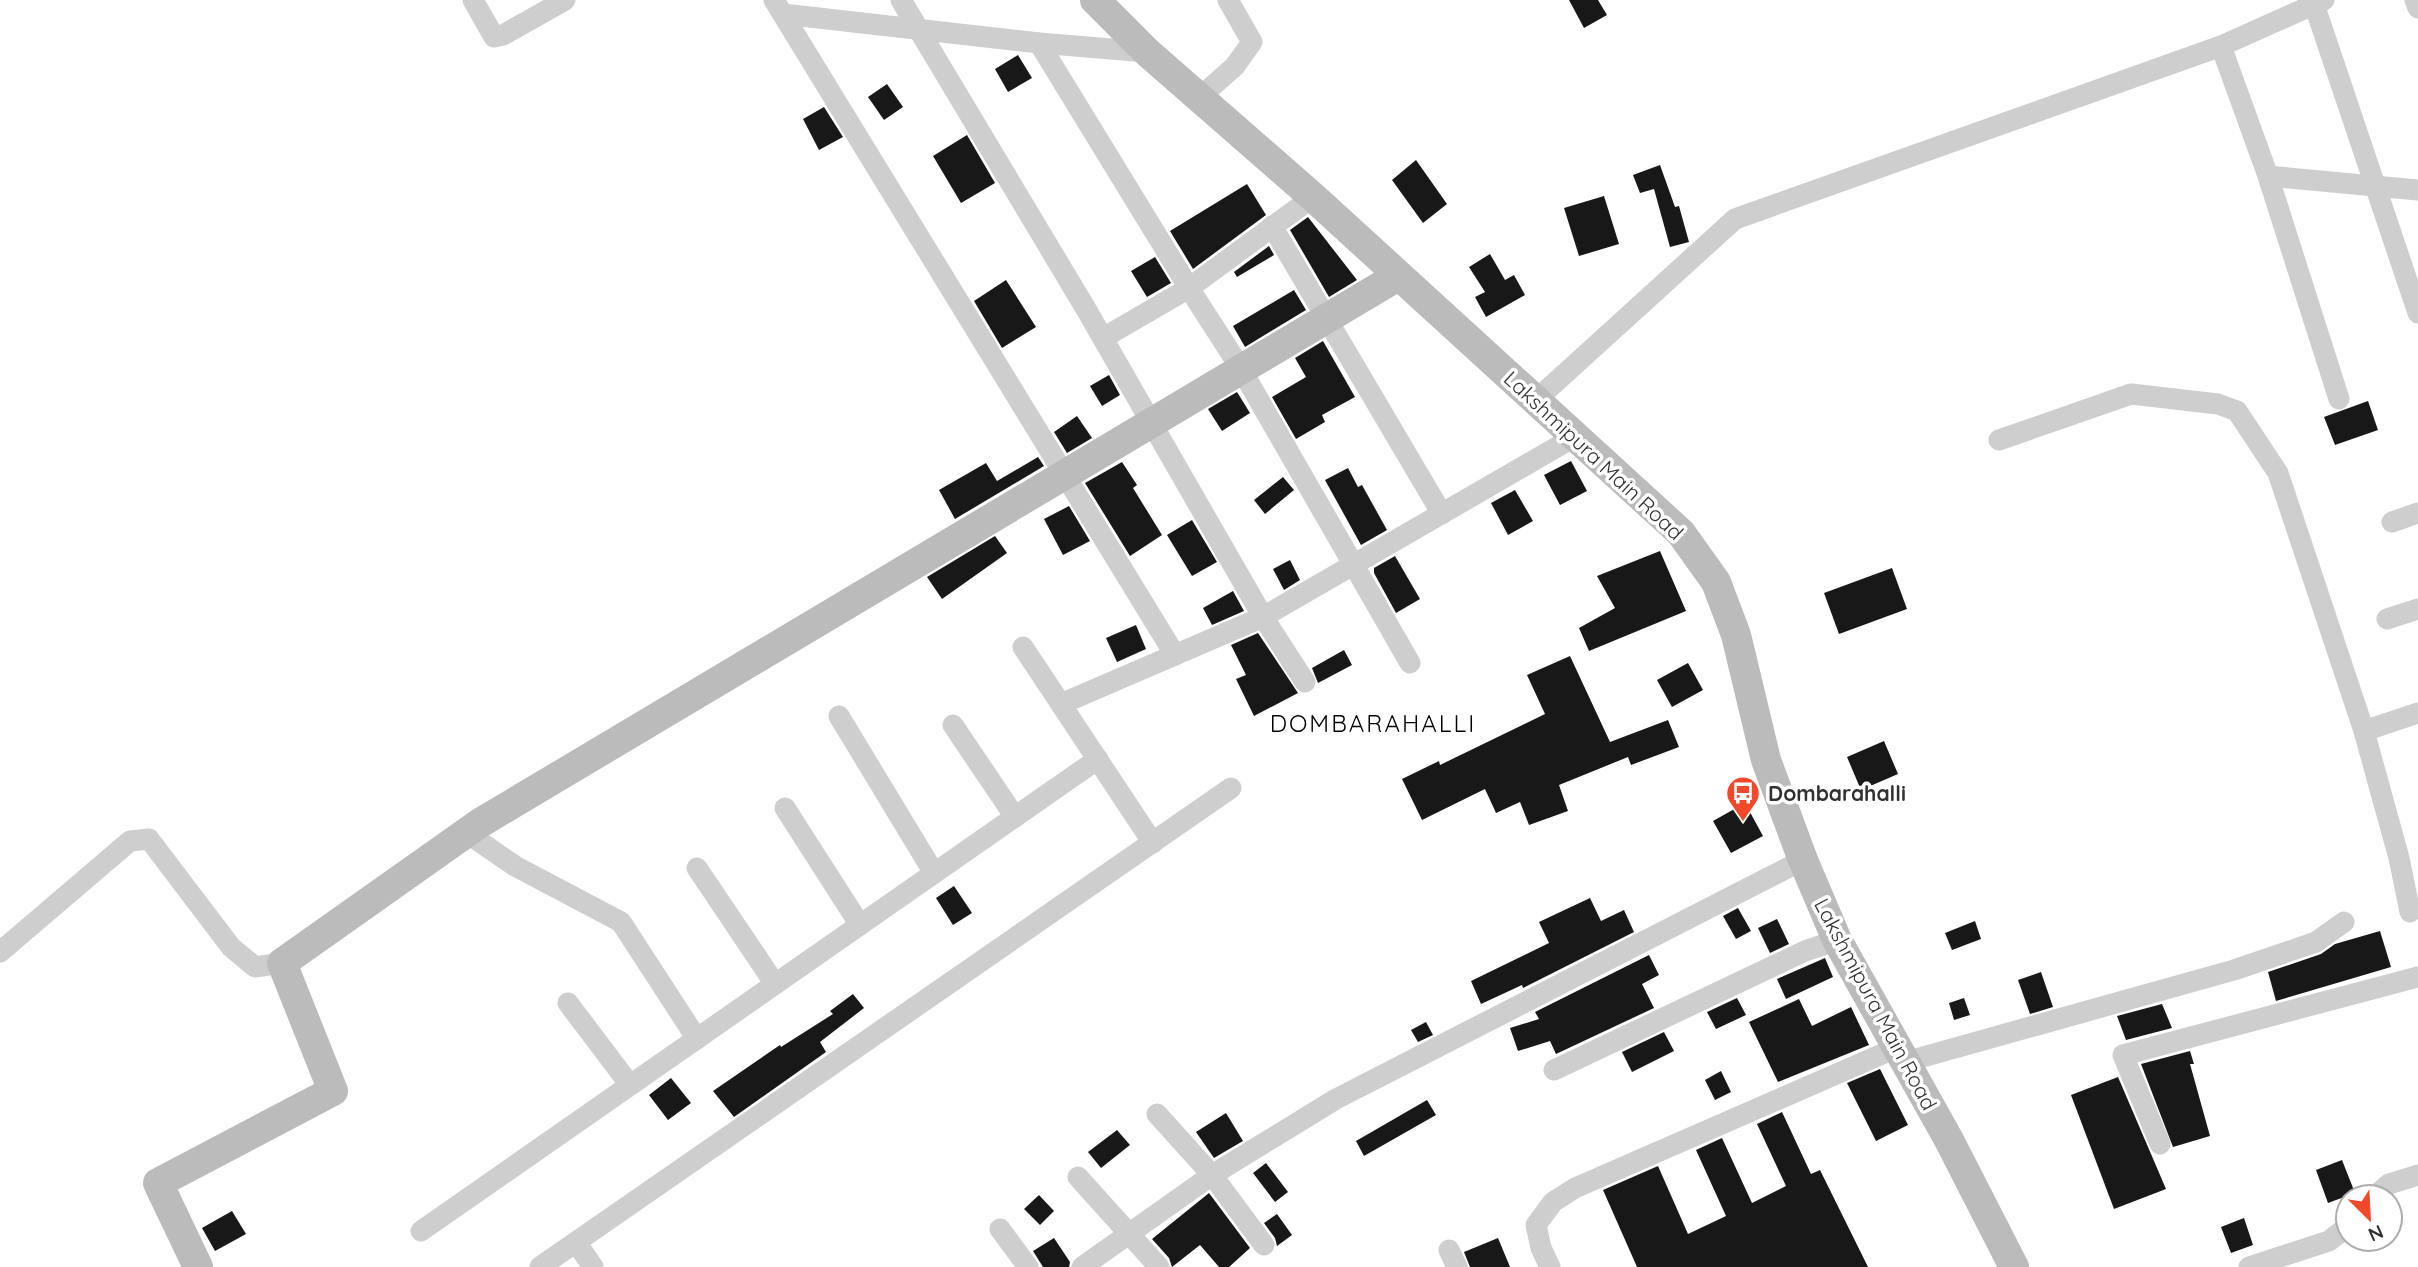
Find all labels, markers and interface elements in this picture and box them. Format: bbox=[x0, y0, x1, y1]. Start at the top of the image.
street label: Lakshmipura Main Road bbox=[1499, 365, 1689, 545]
district label: DOMBARAHALLI bbox=[1270, 708, 1476, 738]
bus stop icon: Dombarahalli bbox=[1724, 774, 1762, 823]
place label: Dombarahalli bbox=[1768, 780, 1906, 806]
street label: Lakshmipura Main Road bbox=[1809, 894, 1943, 1114]
north arrow bbox=[2334, 1183, 2404, 1253]
text: N bbox=[2365, 1220, 2387, 1247]

